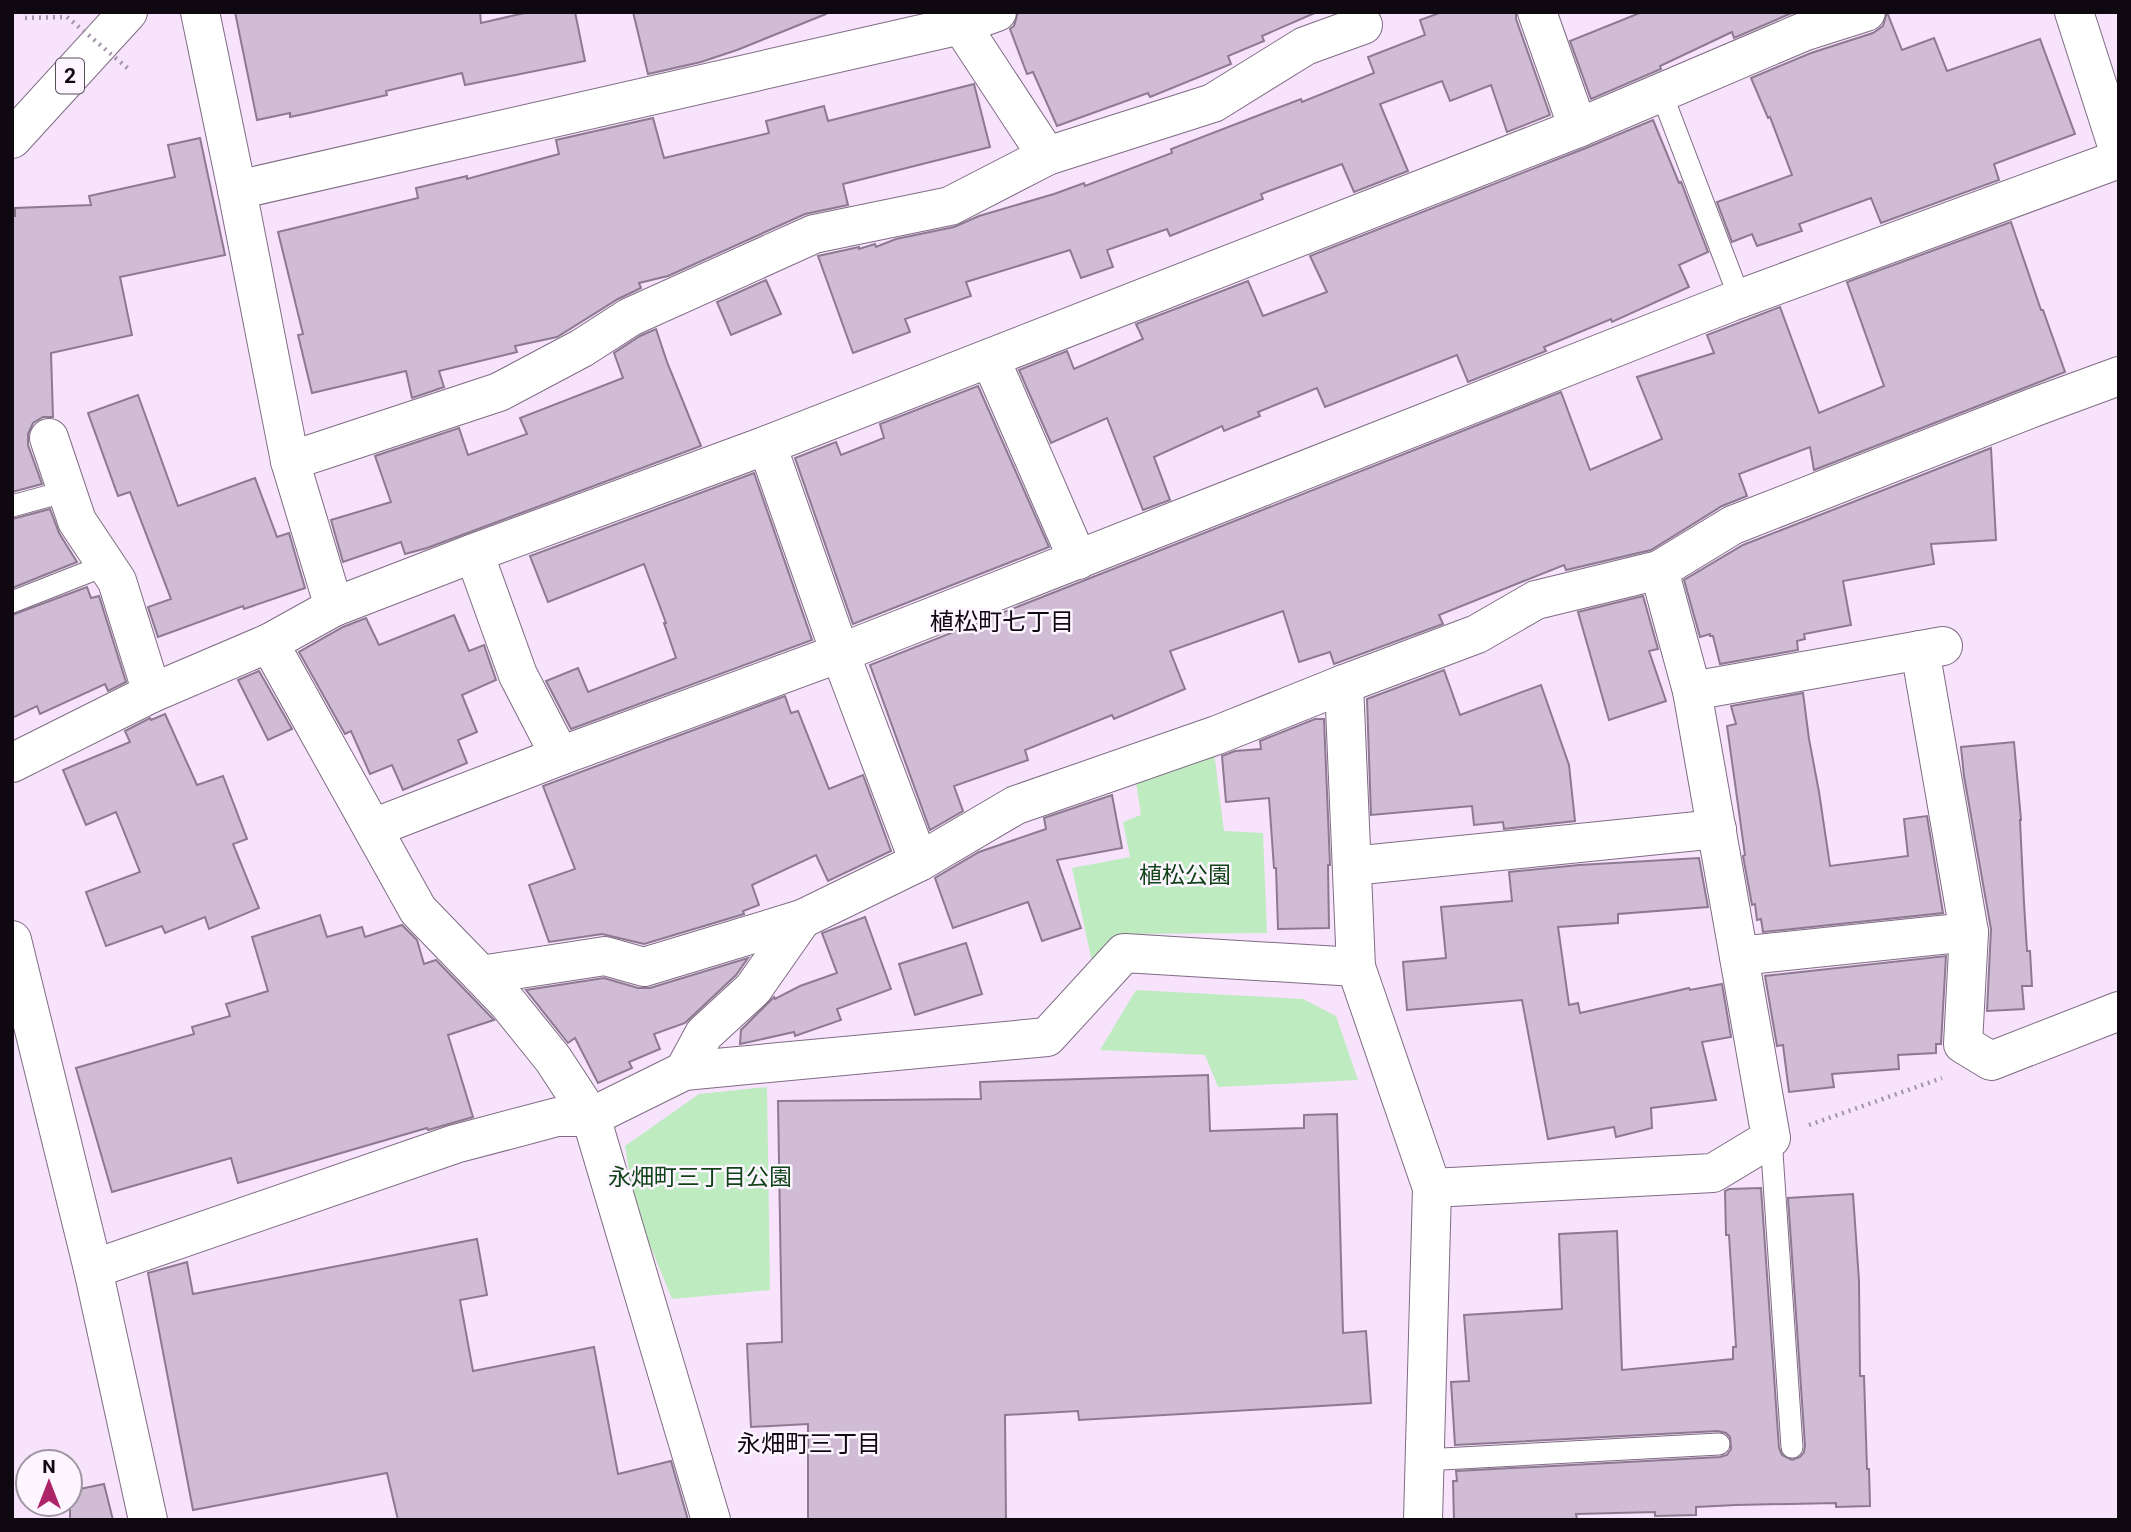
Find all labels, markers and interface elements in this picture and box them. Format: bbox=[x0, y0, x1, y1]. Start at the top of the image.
road number: 2 bbox=[56, 58, 84, 94]
district label: 植松町七丁目 bbox=[930, 608, 1074, 636]
park label: 植松公園 bbox=[1139, 862, 1231, 889]
park label: 永畑町三丁目公園 bbox=[608, 1164, 792, 1191]
district label: 永畑町三丁目 bbox=[737, 1430, 881, 1458]
north arrow bbox=[14, 1448, 84, 1518]
text: N bbox=[42, 1455, 56, 1478]

